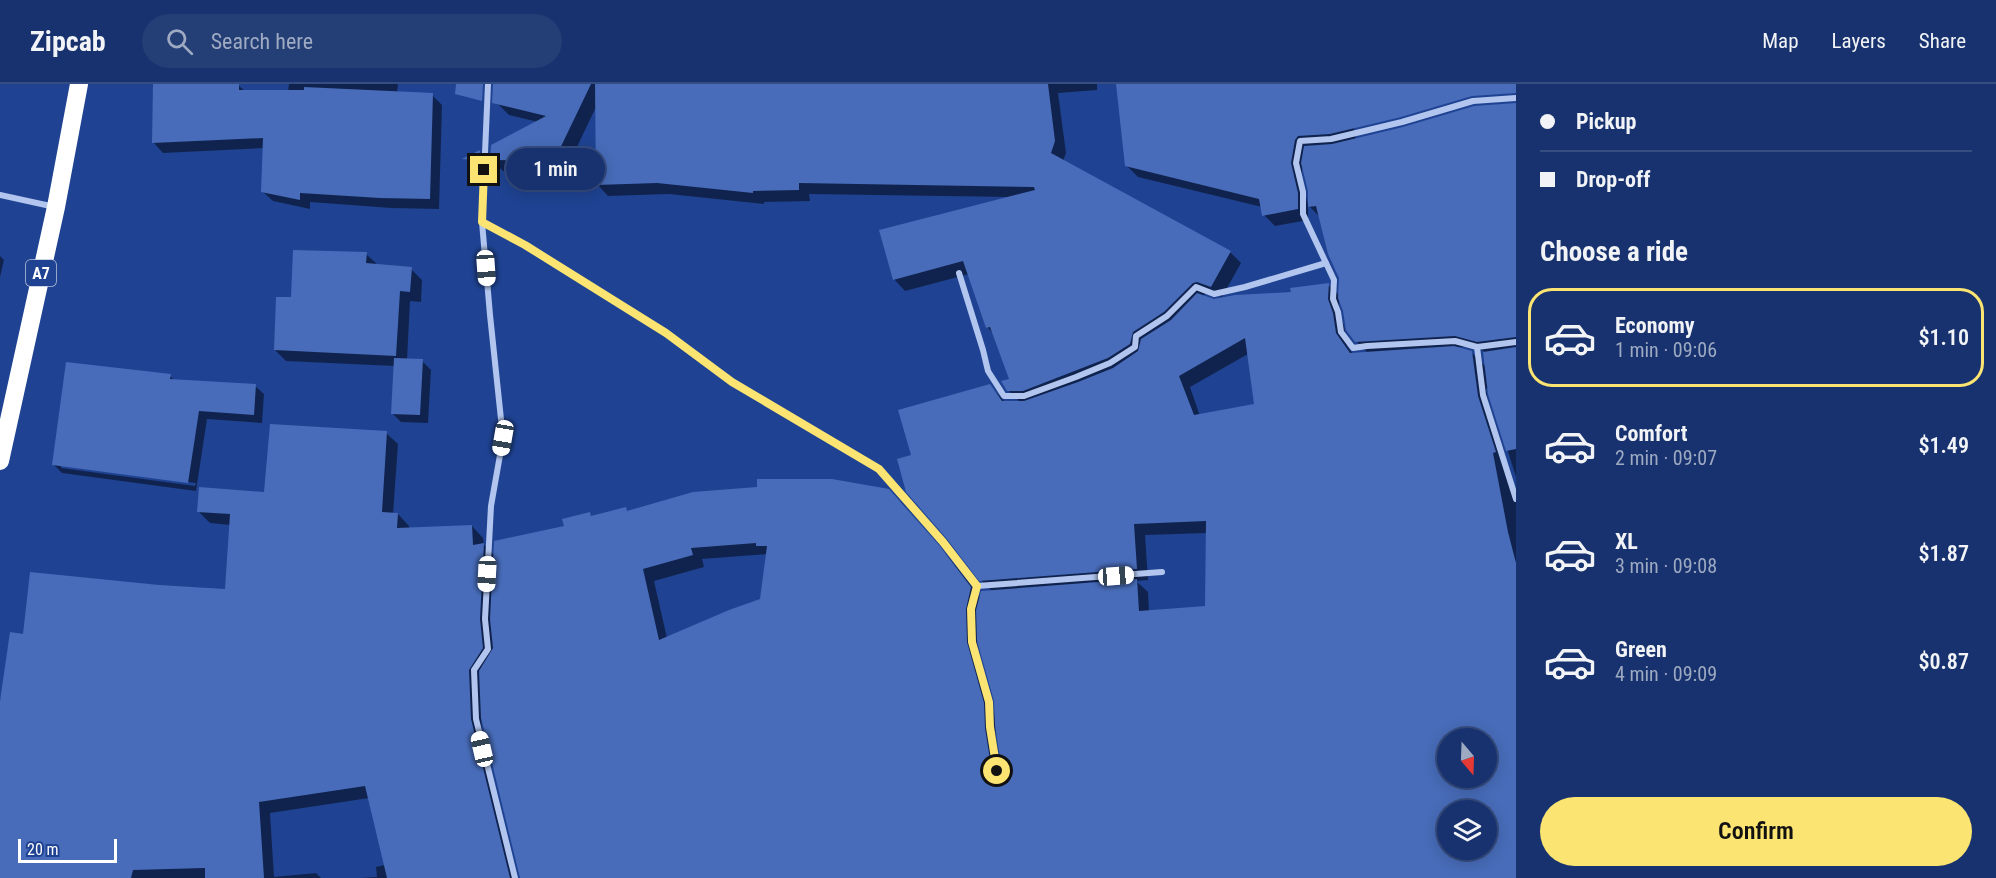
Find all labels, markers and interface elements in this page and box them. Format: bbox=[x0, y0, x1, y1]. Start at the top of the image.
search box bbox=[142, 14, 562, 68]
text: Zipcab bbox=[30, 25, 106, 58]
icon: search bbox=[163, 25, 196, 58]
text: Search here bbox=[211, 29, 313, 54]
text: Map bbox=[1762, 29, 1799, 53]
text: Layers bbox=[1832, 29, 1886, 53]
text: Share bbox=[1919, 29, 1966, 53]
text: Pickup bbox=[1576, 109, 1636, 134]
callout: 1 min bbox=[505, 149, 604, 191]
route end bbox=[470, 156, 497, 183]
text: 1 min bbox=[533, 157, 578, 181]
text: Drop-off bbox=[1576, 167, 1650, 192]
text: Choose a ride bbox=[1540, 236, 1688, 268]
car bbox=[476, 249, 496, 287]
road number: A7 bbox=[26, 260, 56, 286]
icon: car bbox=[1543, 311, 1597, 365]
text: Economy bbox=[1615, 313, 1695, 338]
text: $1.10 bbox=[1918, 325, 1969, 350]
text: 1 min · 09:06 bbox=[1615, 338, 1717, 362]
car bbox=[491, 419, 515, 457]
icon: car bbox=[1543, 419, 1597, 473]
text: Comfort bbox=[1615, 421, 1688, 446]
text: $1.49 bbox=[1918, 433, 1969, 458]
text: 2 min · 09:07 bbox=[1615, 446, 1717, 470]
icon: car bbox=[1543, 527, 1597, 581]
text: XL bbox=[1615, 529, 1638, 554]
text: $1.87 bbox=[1918, 541, 1969, 566]
text: 3 min · 09:08 bbox=[1615, 554, 1717, 578]
car bbox=[477, 556, 497, 592]
car bbox=[1097, 566, 1135, 586]
icon: car bbox=[1543, 635, 1597, 689]
text: Green bbox=[1615, 637, 1667, 662]
text: $0.87 bbox=[1918, 649, 1969, 674]
text: 4 min · 09:09 bbox=[1615, 662, 1717, 686]
north arrow bbox=[1437, 728, 1497, 788]
map controls bbox=[1437, 728, 1497, 860]
car bbox=[469, 729, 495, 769]
route start bbox=[983, 757, 1010, 784]
button: Confirm bbox=[1540, 797, 1972, 866]
button: layers bbox=[1437, 800, 1497, 860]
scale bar bbox=[18, 836, 117, 864]
text: 20 m bbox=[27, 840, 59, 859]

